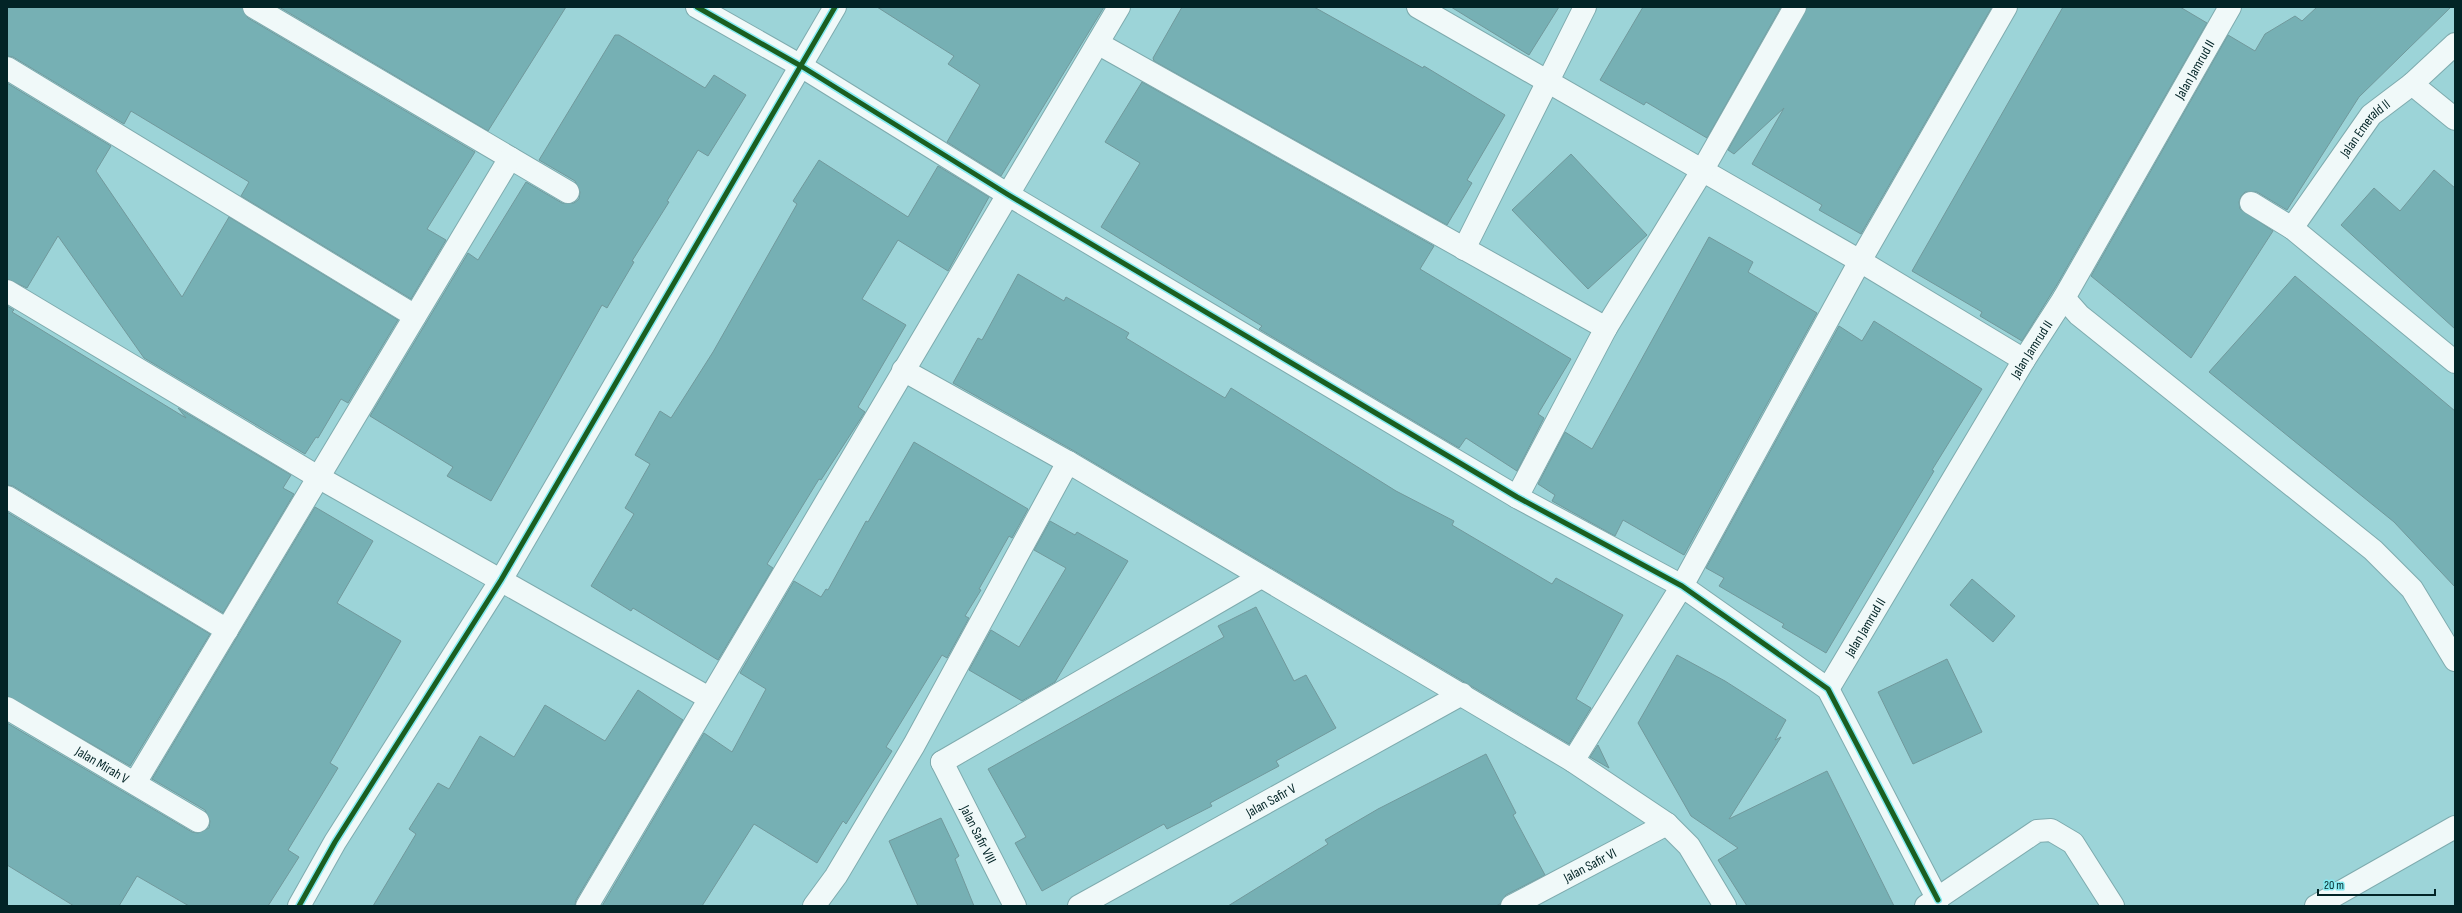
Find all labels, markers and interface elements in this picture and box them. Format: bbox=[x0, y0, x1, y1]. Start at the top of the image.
street label: Jalan Jamrud II bbox=[2170, 37, 2218, 103]
street label: Jalan Emerald II bbox=[2335, 95, 2393, 161]
street label: Jalan Jamrud II bbox=[2006, 317, 2056, 382]
street label: Jalan Jamrud II bbox=[1840, 595, 1889, 660]
street label: Jalan Mirah V bbox=[72, 742, 133, 787]
street label: Jalan Safir V bbox=[1242, 779, 1299, 821]
street label: Jalan Safir VIII bbox=[956, 801, 1000, 866]
street label: Jalan Safir VI bbox=[1560, 844, 1619, 886]
scale bar bbox=[2318, 871, 2435, 897]
text: 20 m bbox=[2324, 878, 2344, 893]

